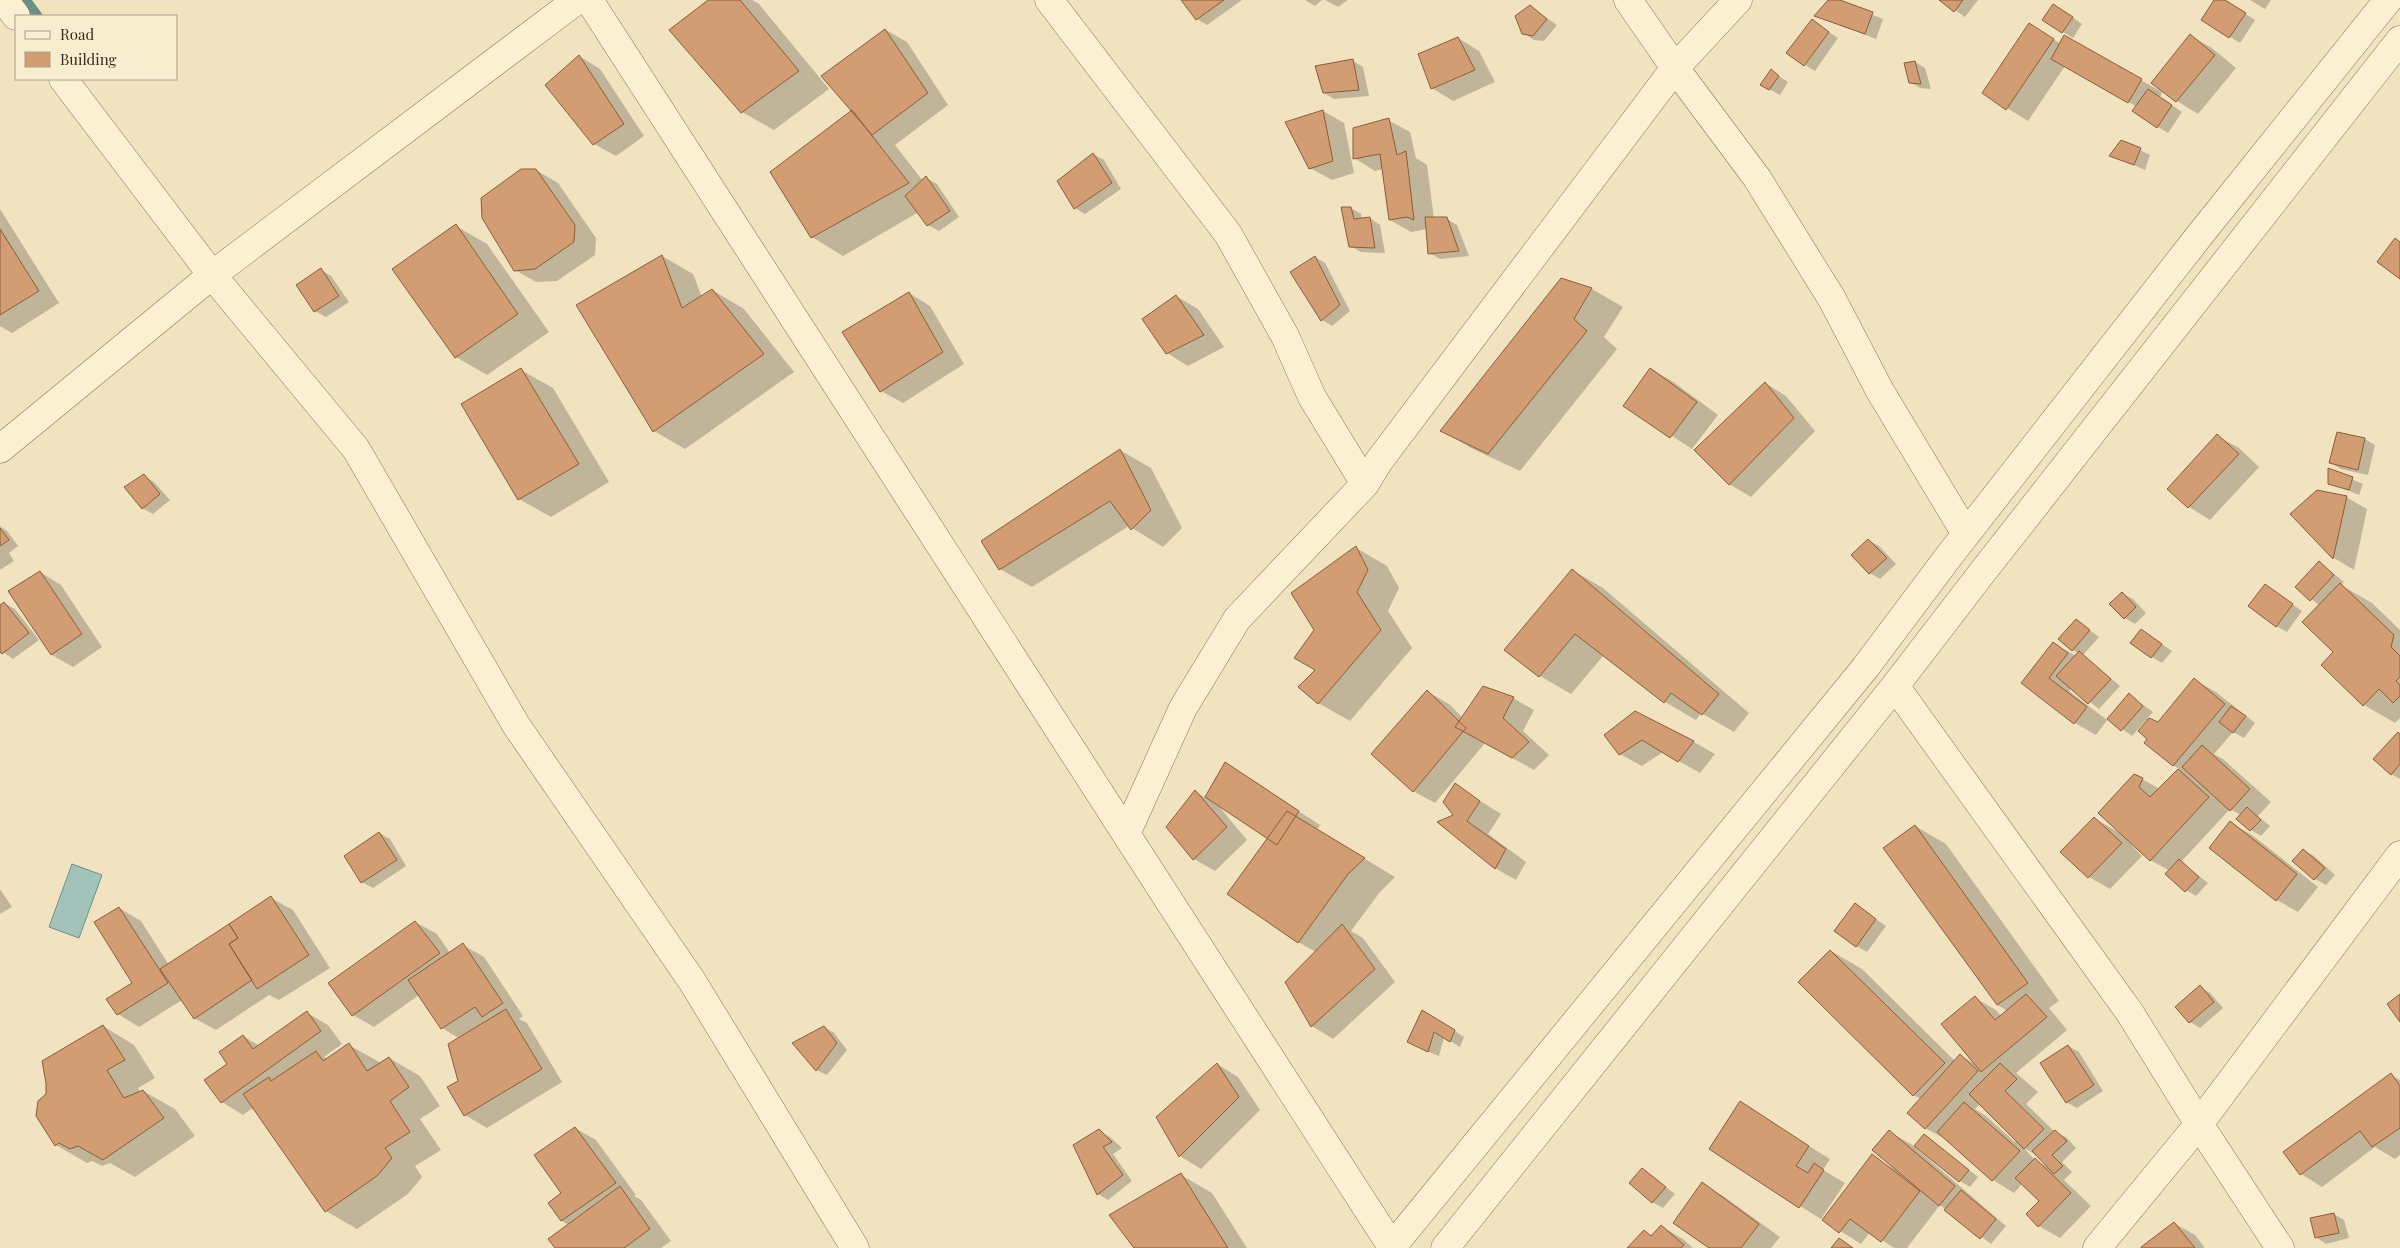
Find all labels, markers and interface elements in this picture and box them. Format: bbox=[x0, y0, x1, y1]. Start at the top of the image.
legend bbox=[15, 15, 178, 80]
text: Road bbox=[60, 24, 94, 44]
text: Building bbox=[60, 49, 117, 69]

